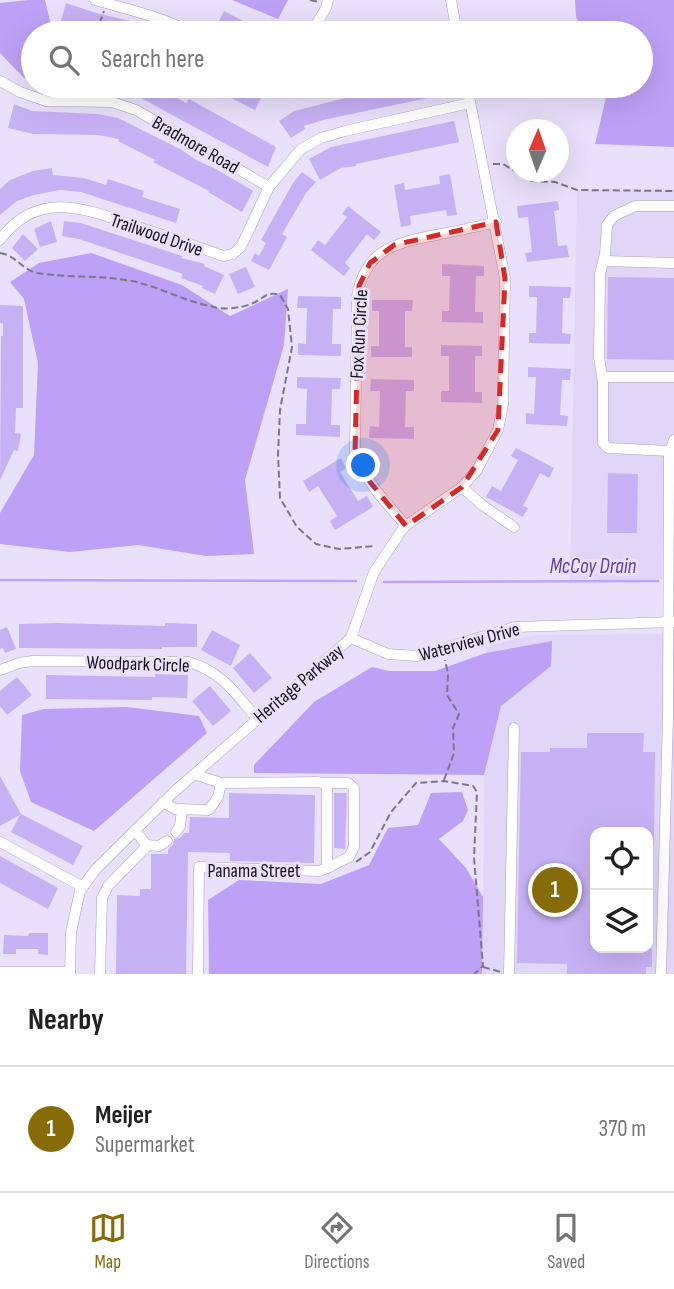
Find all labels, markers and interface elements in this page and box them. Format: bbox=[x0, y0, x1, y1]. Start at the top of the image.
search box bbox=[21, 21, 653, 98]
icon: search bbox=[45, 41, 83, 79]
text: Search here bbox=[101, 44, 204, 75]
street label: Bradmore Road bbox=[148, 111, 243, 179]
north arrow bbox=[506, 119, 569, 182]
street label: Trailwood Drive bbox=[107, 209, 206, 262]
street label: Fox Run Circle bbox=[346, 289, 373, 379]
your location bbox=[346, 448, 380, 482]
water label: McCoy Drain bbox=[550, 554, 637, 579]
street label: Waterview Drive bbox=[416, 618, 522, 667]
street label: Heritage Parkway bbox=[249, 639, 349, 728]
street label: Woodpark Circle bbox=[86, 651, 190, 678]
map controls bbox=[590, 827, 653, 953]
button: locate bbox=[590, 827, 653, 890]
street label: Panama Street bbox=[207, 860, 301, 883]
pin: 1 bbox=[532, 864, 578, 916]
button: layers bbox=[590, 890, 653, 953]
text: Nearby bbox=[28, 1002, 104, 1038]
text: Meijer bbox=[95, 1100, 152, 1131]
text: 1 bbox=[46, 1115, 56, 1143]
text: 370 m bbox=[599, 1115, 646, 1143]
text: Supermarket bbox=[95, 1131, 195, 1159]
tab: Map bbox=[89, 1209, 127, 1274]
tab: Directions bbox=[304, 1209, 370, 1274]
tab: Saved bbox=[547, 1209, 585, 1274]

